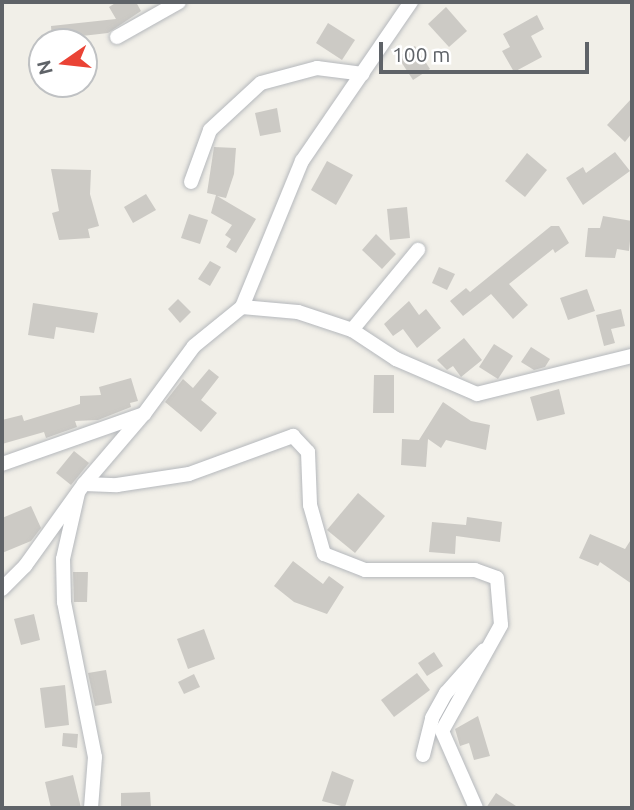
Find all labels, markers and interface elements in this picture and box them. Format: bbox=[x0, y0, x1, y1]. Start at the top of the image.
north arrow bbox=[28, 28, 98, 98]
scale bar bbox=[382, 28, 592, 72]
text: 100 m bbox=[392, 42, 450, 66]
text: N bbox=[32, 58, 57, 77]

